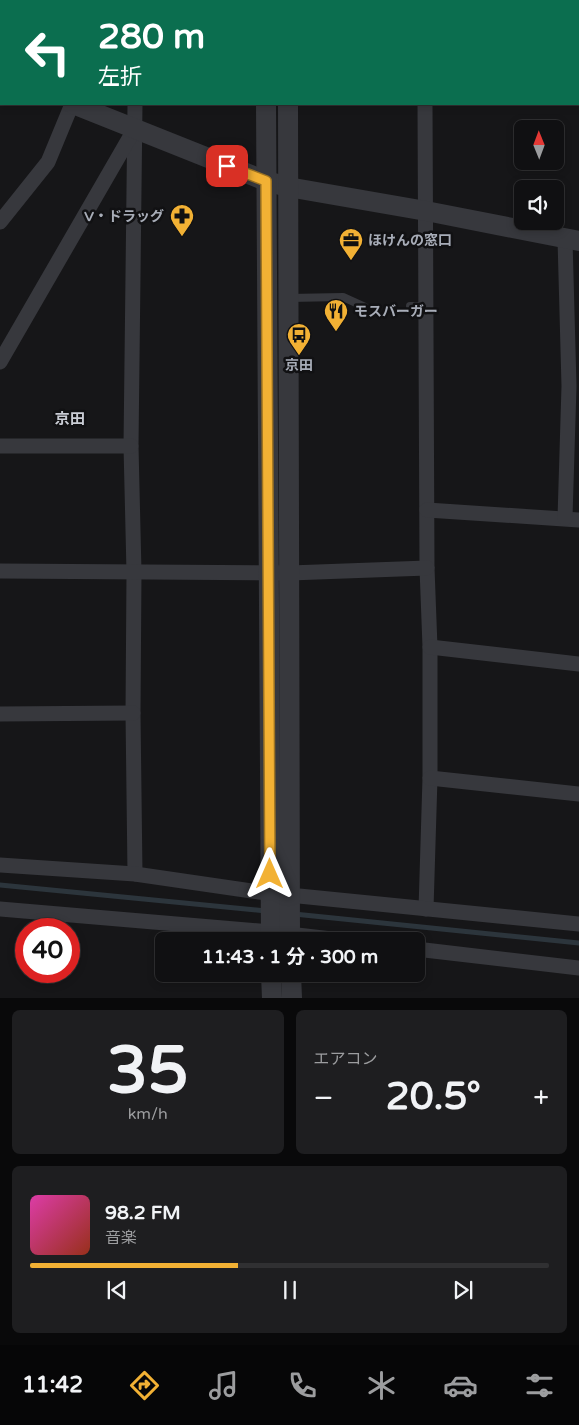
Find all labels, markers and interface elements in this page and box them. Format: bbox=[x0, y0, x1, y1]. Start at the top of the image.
text: 280 m bbox=[98, 16, 205, 58]
icon: left bbox=[15, 20, 80, 85]
text: 左折 bbox=[98, 64, 142, 90]
north arrow bbox=[514, 120, 564, 170]
map controls bbox=[514, 120, 564, 230]
pin bbox=[206, 145, 248, 187]
icon: arrive bbox=[213, 152, 241, 180]
button: sound bbox=[514, 180, 564, 230]
pharmacy icon: V・ドラッグ bbox=[169, 203, 195, 237]
place label: V・ドラッグ bbox=[84, 208, 164, 225]
office icon: ほけんの窓口 bbox=[338, 227, 364, 261]
place label: ほけんの窓口 bbox=[368, 232, 452, 249]
restaurant icon: モスバーガー bbox=[323, 298, 349, 332]
place label: モスバーガー bbox=[354, 303, 438, 320]
bus stop icon: 京田 bbox=[286, 322, 312, 356]
place label: 京田 bbox=[285, 357, 313, 374]
district label: 京田 bbox=[55, 410, 85, 428]
position arrow bbox=[243, 847, 295, 899]
speed limit sign: 40 bbox=[15, 918, 80, 983]
text: 11:43 · 1 分 · 300 m bbox=[202, 946, 378, 968]
text: 35 bbox=[107, 1032, 189, 1111]
text: エアコン bbox=[314, 1049, 378, 1069]
text: 20.5° bbox=[386, 1074, 481, 1120]
text: − bbox=[314, 1081, 333, 1115]
text: + bbox=[533, 1081, 549, 1115]
text: km/h bbox=[128, 1104, 168, 1124]
text: 98.2 FM bbox=[105, 1202, 181, 1224]
text: 音楽 bbox=[105, 1228, 137, 1248]
icon: previous bbox=[103, 1276, 131, 1304]
icon: pause bbox=[276, 1276, 304, 1304]
icon: next bbox=[449, 1276, 477, 1304]
icon: directions bbox=[127, 1368, 162, 1403]
icon: music bbox=[206, 1368, 241, 1403]
icon: phone bbox=[285, 1368, 320, 1403]
icon: climate bbox=[364, 1368, 399, 1403]
icon: car bbox=[443, 1368, 478, 1403]
icon: filters bbox=[522, 1368, 557, 1403]
text: 11:42 bbox=[22, 1372, 83, 1398]

